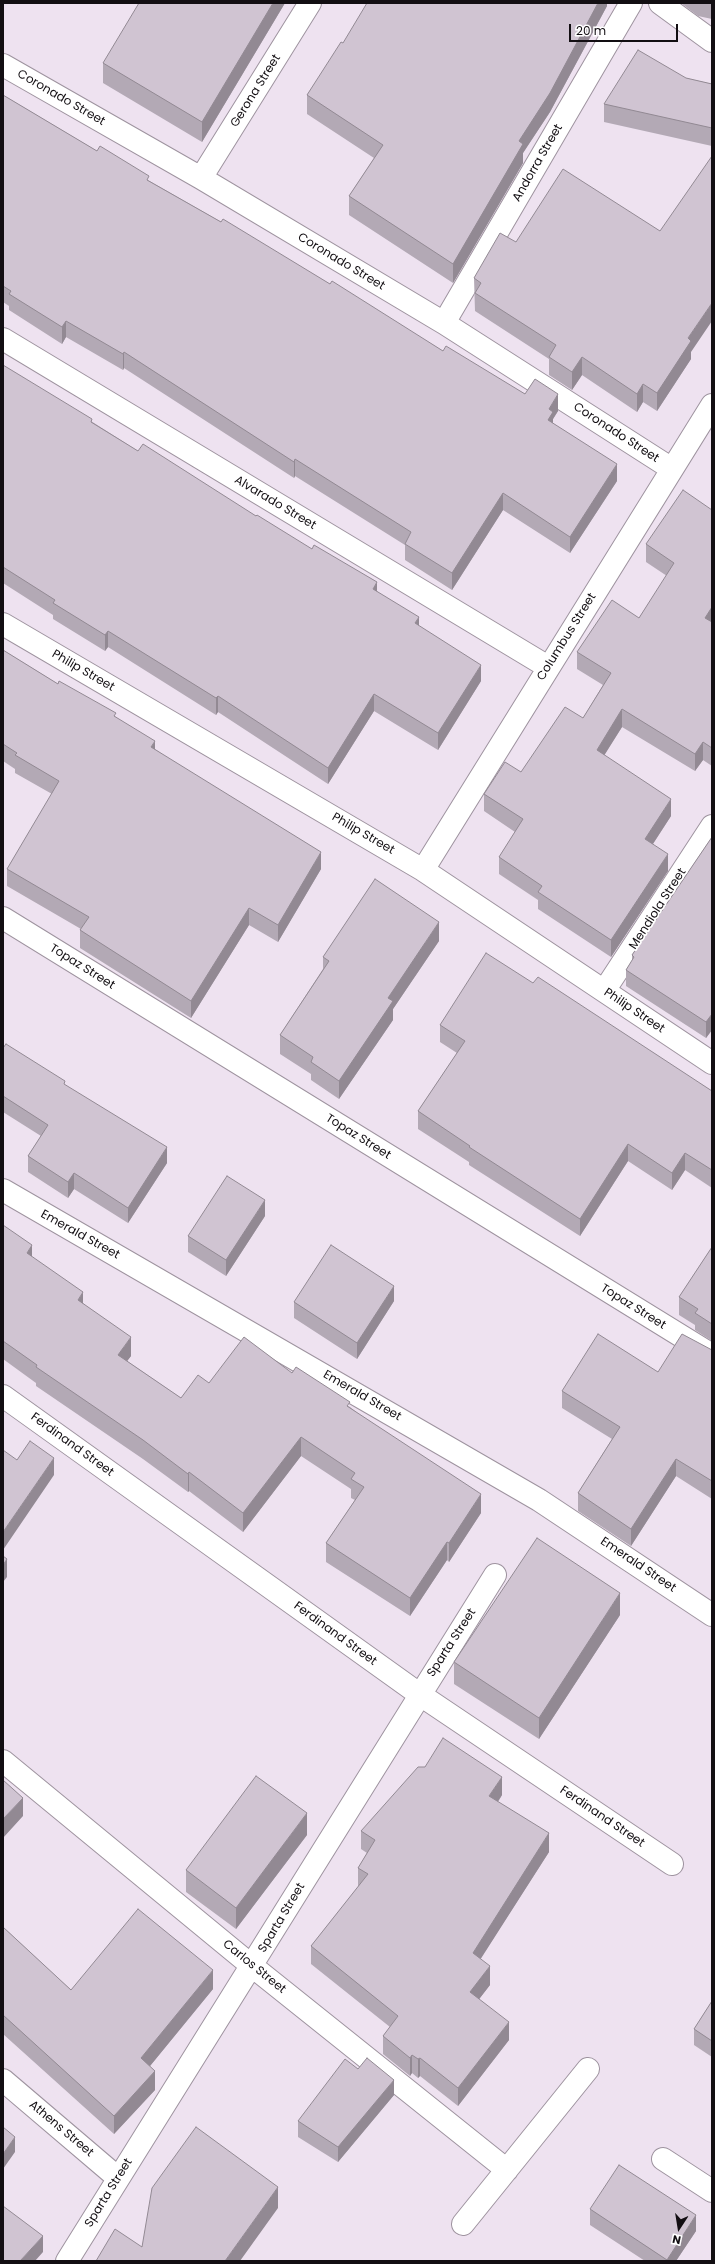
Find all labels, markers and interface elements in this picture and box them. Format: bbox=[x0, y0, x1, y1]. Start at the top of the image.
scale bar bbox=[571, 16, 680, 42]
text: 20 m bbox=[576, 22, 606, 39]
street label: Gerona Street bbox=[228, 52, 284, 130]
street label: Coronado Street bbox=[15, 67, 107, 129]
street label: Andorra Street bbox=[510, 122, 566, 204]
street label: Coronado Street bbox=[295, 230, 387, 294]
street label: Coronado Street bbox=[571, 400, 661, 466]
street label: Alvarado Street bbox=[232, 473, 318, 533]
street label: Columbus Street bbox=[534, 591, 600, 683]
street label: Philip Street bbox=[49, 647, 117, 695]
street label: Philip Street bbox=[329, 810, 397, 858]
street label: Mendiola Street bbox=[626, 866, 690, 952]
street label: Topaz Street bbox=[47, 941, 117, 993]
street label: Philip Street bbox=[601, 985, 667, 1037]
street label: Topaz Street bbox=[323, 1111, 393, 1163]
street label: Emerald Street bbox=[38, 1207, 122, 1263]
street label: Topaz Street bbox=[598, 1281, 668, 1333]
street label: Emerald Street bbox=[320, 1368, 404, 1424]
street label: Ferdinand Street bbox=[28, 1410, 116, 1480]
street label: Emerald Street bbox=[598, 1534, 678, 1596]
street label: Ferdinand Street bbox=[291, 1599, 379, 1669]
street label: Sparta Street bbox=[425, 1606, 479, 1680]
street label: Ferdinand Street bbox=[557, 1783, 647, 1851]
street label: Sparta Street bbox=[256, 1881, 308, 1955]
street label: Carlos Street bbox=[220, 1937, 288, 1997]
street label: Athens Street bbox=[26, 2098, 96, 2160]
street label: Sparta Street bbox=[82, 2156, 136, 2230]
north arrow bbox=[659, 2208, 699, 2248]
text: N bbox=[671, 2231, 682, 2248]

